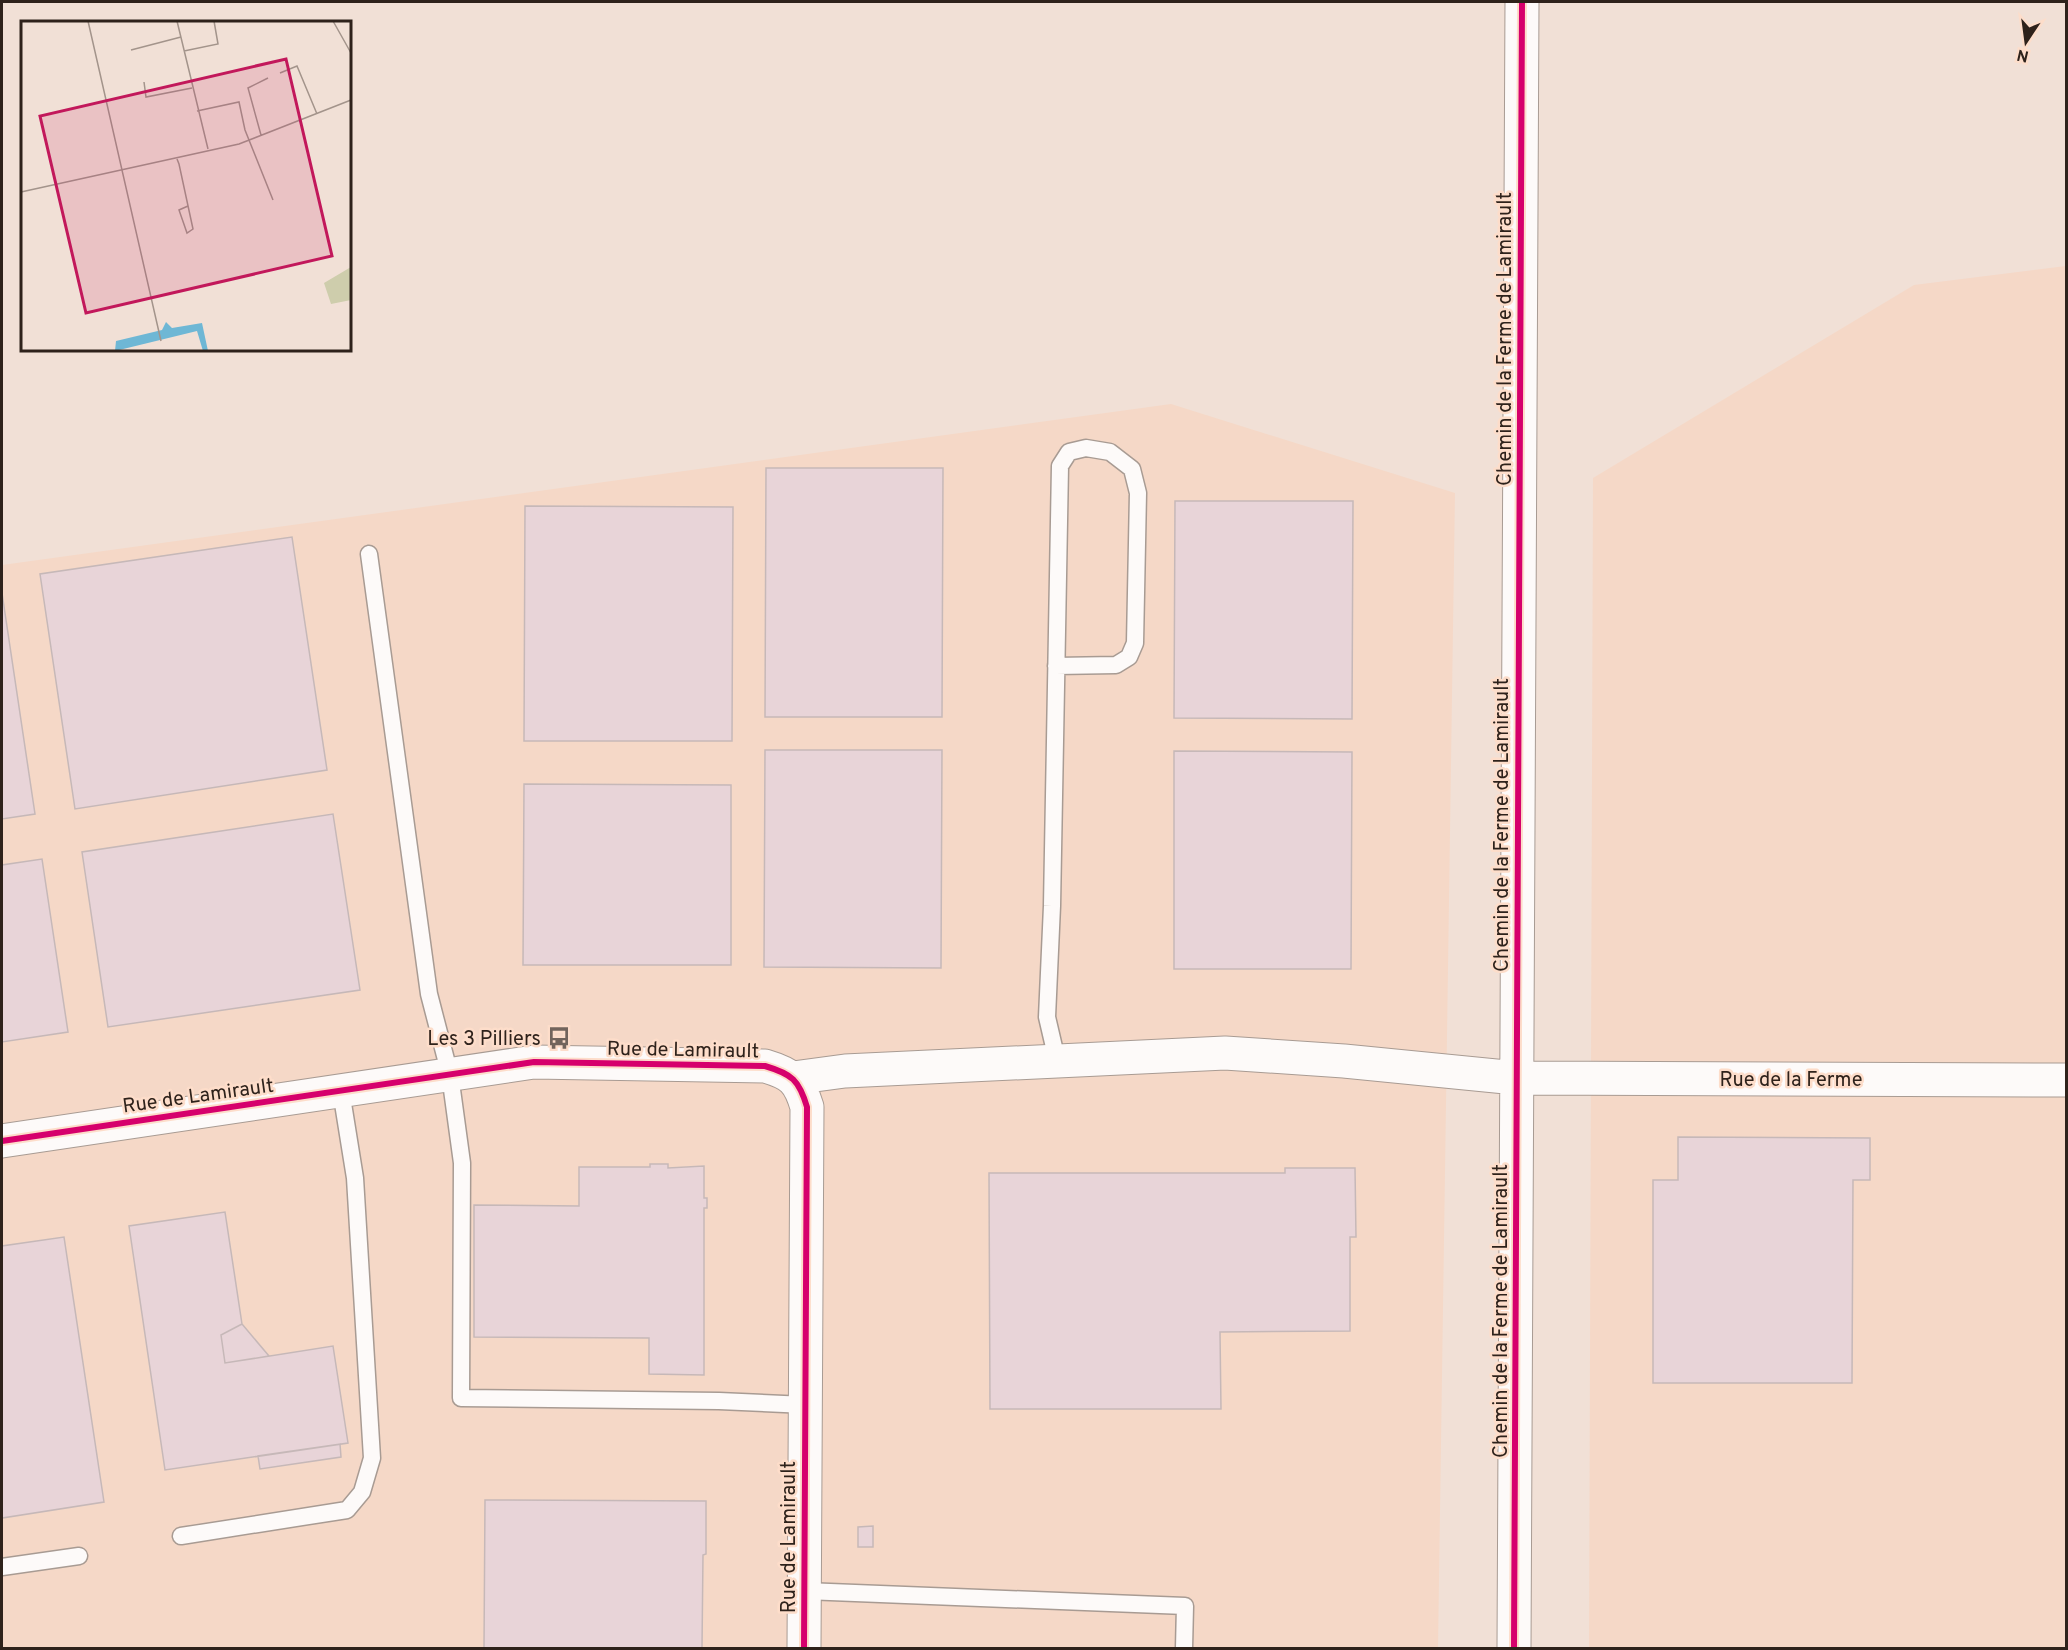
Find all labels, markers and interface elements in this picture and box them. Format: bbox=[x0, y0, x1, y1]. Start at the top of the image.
north arrow bbox=[1996, 12, 2056, 72]
inset map bbox=[21, 21, 351, 351]
text: N bbox=[2015, 44, 2031, 66]
street label: Chemin de la Ferme de Lamirault bbox=[1493, 192, 1519, 486]
street label: Chemin de la Ferme de Lamirault bbox=[1490, 678, 1516, 972]
bus stop icon: Les 3 Pilliers bbox=[546, 1025, 572, 1051]
place label: Les 3 Pilliers bbox=[427, 1027, 541, 1053]
street label: Rue de Lamirault bbox=[607, 1037, 759, 1065]
street label: Rue de la Ferme bbox=[1719, 1068, 1863, 1094]
street label: Rue de Lamirault bbox=[121, 1074, 275, 1120]
street label: Chemin de la Ferme de Lamirault bbox=[1489, 1164, 1515, 1458]
street label: Rue de Lamirault bbox=[777, 1461, 803, 1613]

